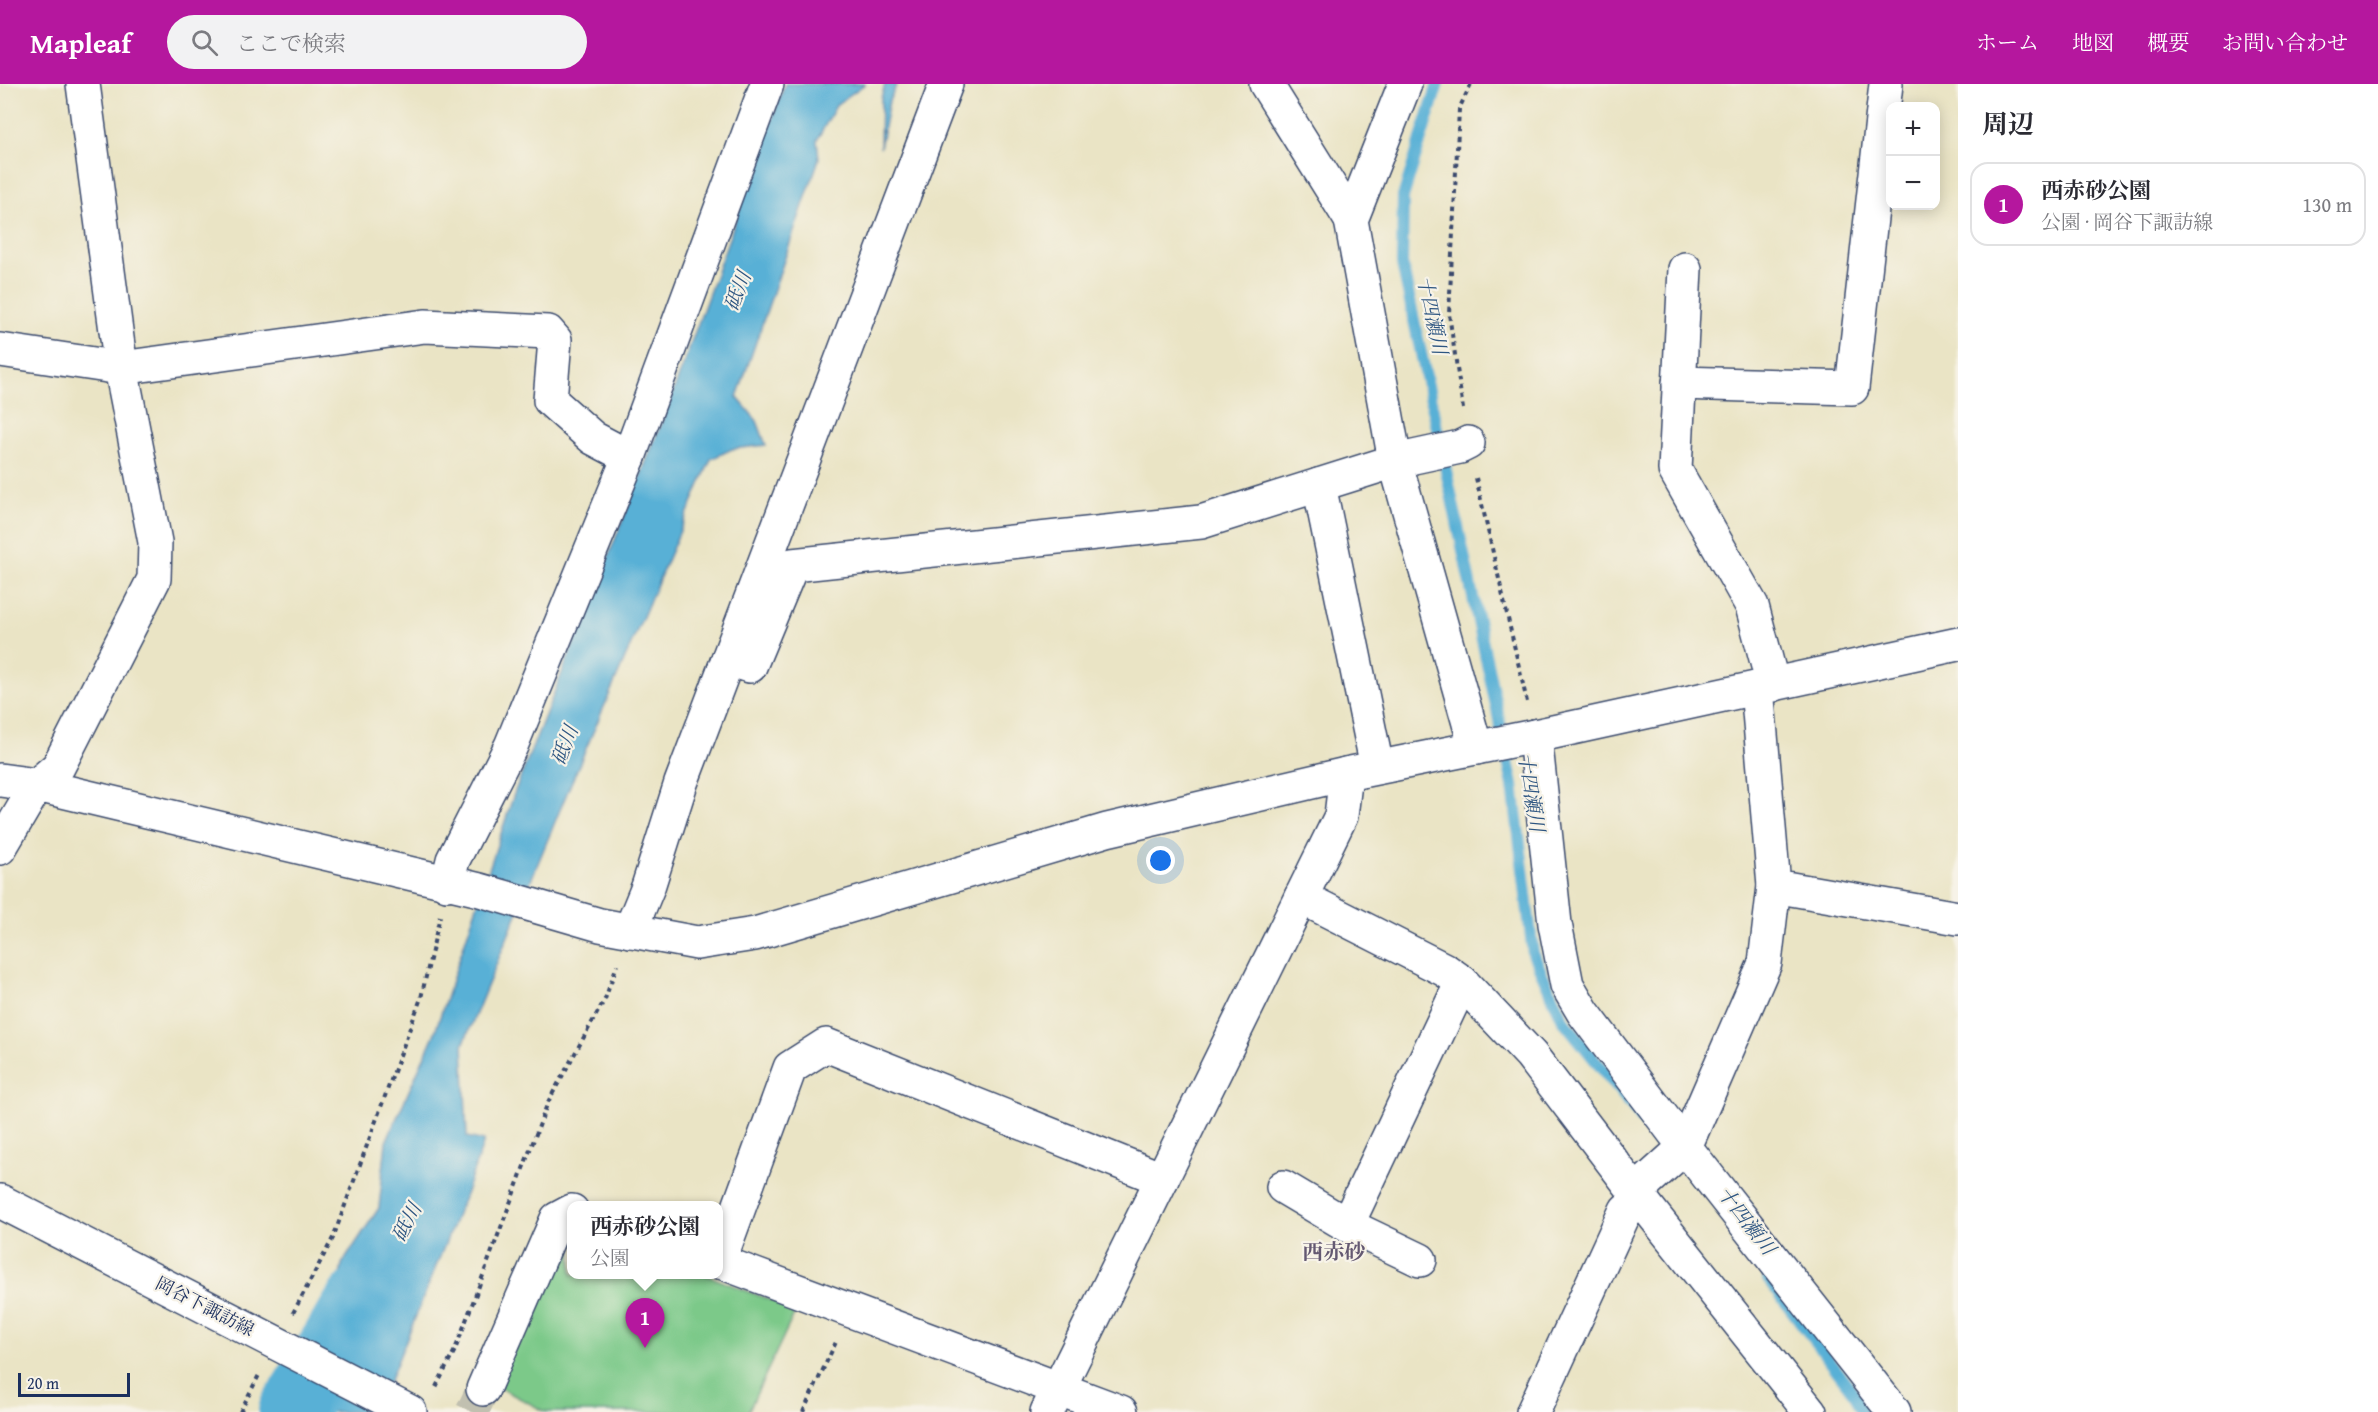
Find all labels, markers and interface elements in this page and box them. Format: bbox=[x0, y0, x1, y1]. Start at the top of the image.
search box bbox=[167, 15, 587, 69]
text: Mapleaf bbox=[30, 22, 131, 63]
icon: search bbox=[188, 26, 221, 59]
text: ここで検索 bbox=[236, 27, 346, 59]
text: ホーム bbox=[1976, 27, 2039, 58]
text: 地図 bbox=[2072, 27, 2114, 58]
text: 概要 bbox=[2147, 27, 2189, 58]
text: お問い合わせ bbox=[2222, 27, 2348, 58]
map controls bbox=[1886, 102, 1940, 210]
button: + bbox=[1886, 102, 1940, 156]
text: 周辺 bbox=[1982, 104, 2034, 143]
button: − bbox=[1886, 156, 1940, 210]
text: 西赤砂公園 bbox=[2041, 174, 2151, 206]
text: 1 bbox=[1998, 190, 2009, 219]
text: 130 m bbox=[2302, 190, 2352, 219]
text: 公園 · 岡谷下諏訪線 bbox=[2041, 207, 2213, 236]
water label: 砥川 bbox=[716, 265, 758, 315]
water label: 十四瀬川 bbox=[1411, 273, 1456, 359]
water label: 砥川 bbox=[543, 719, 585, 769]
water label: 十四瀬川 bbox=[1511, 750, 1553, 836]
your location bbox=[1146, 846, 1175, 875]
water label: 十四瀬川 bbox=[1711, 1180, 1784, 1262]
water label: 砥川 bbox=[384, 1196, 429, 1246]
popup bbox=[567, 1201, 723, 1279]
text: 西赤砂公園 bbox=[590, 1210, 700, 1242]
district label: 西赤砂 bbox=[1303, 1236, 1366, 1267]
text: 公園 bbox=[590, 1243, 630, 1272]
street label: 岡谷下諏訪線 bbox=[151, 1269, 259, 1343]
pin: 1 bbox=[626, 1298, 664, 1348]
scale bar bbox=[18, 1370, 130, 1398]
text: 20 m bbox=[27, 1371, 59, 1395]

